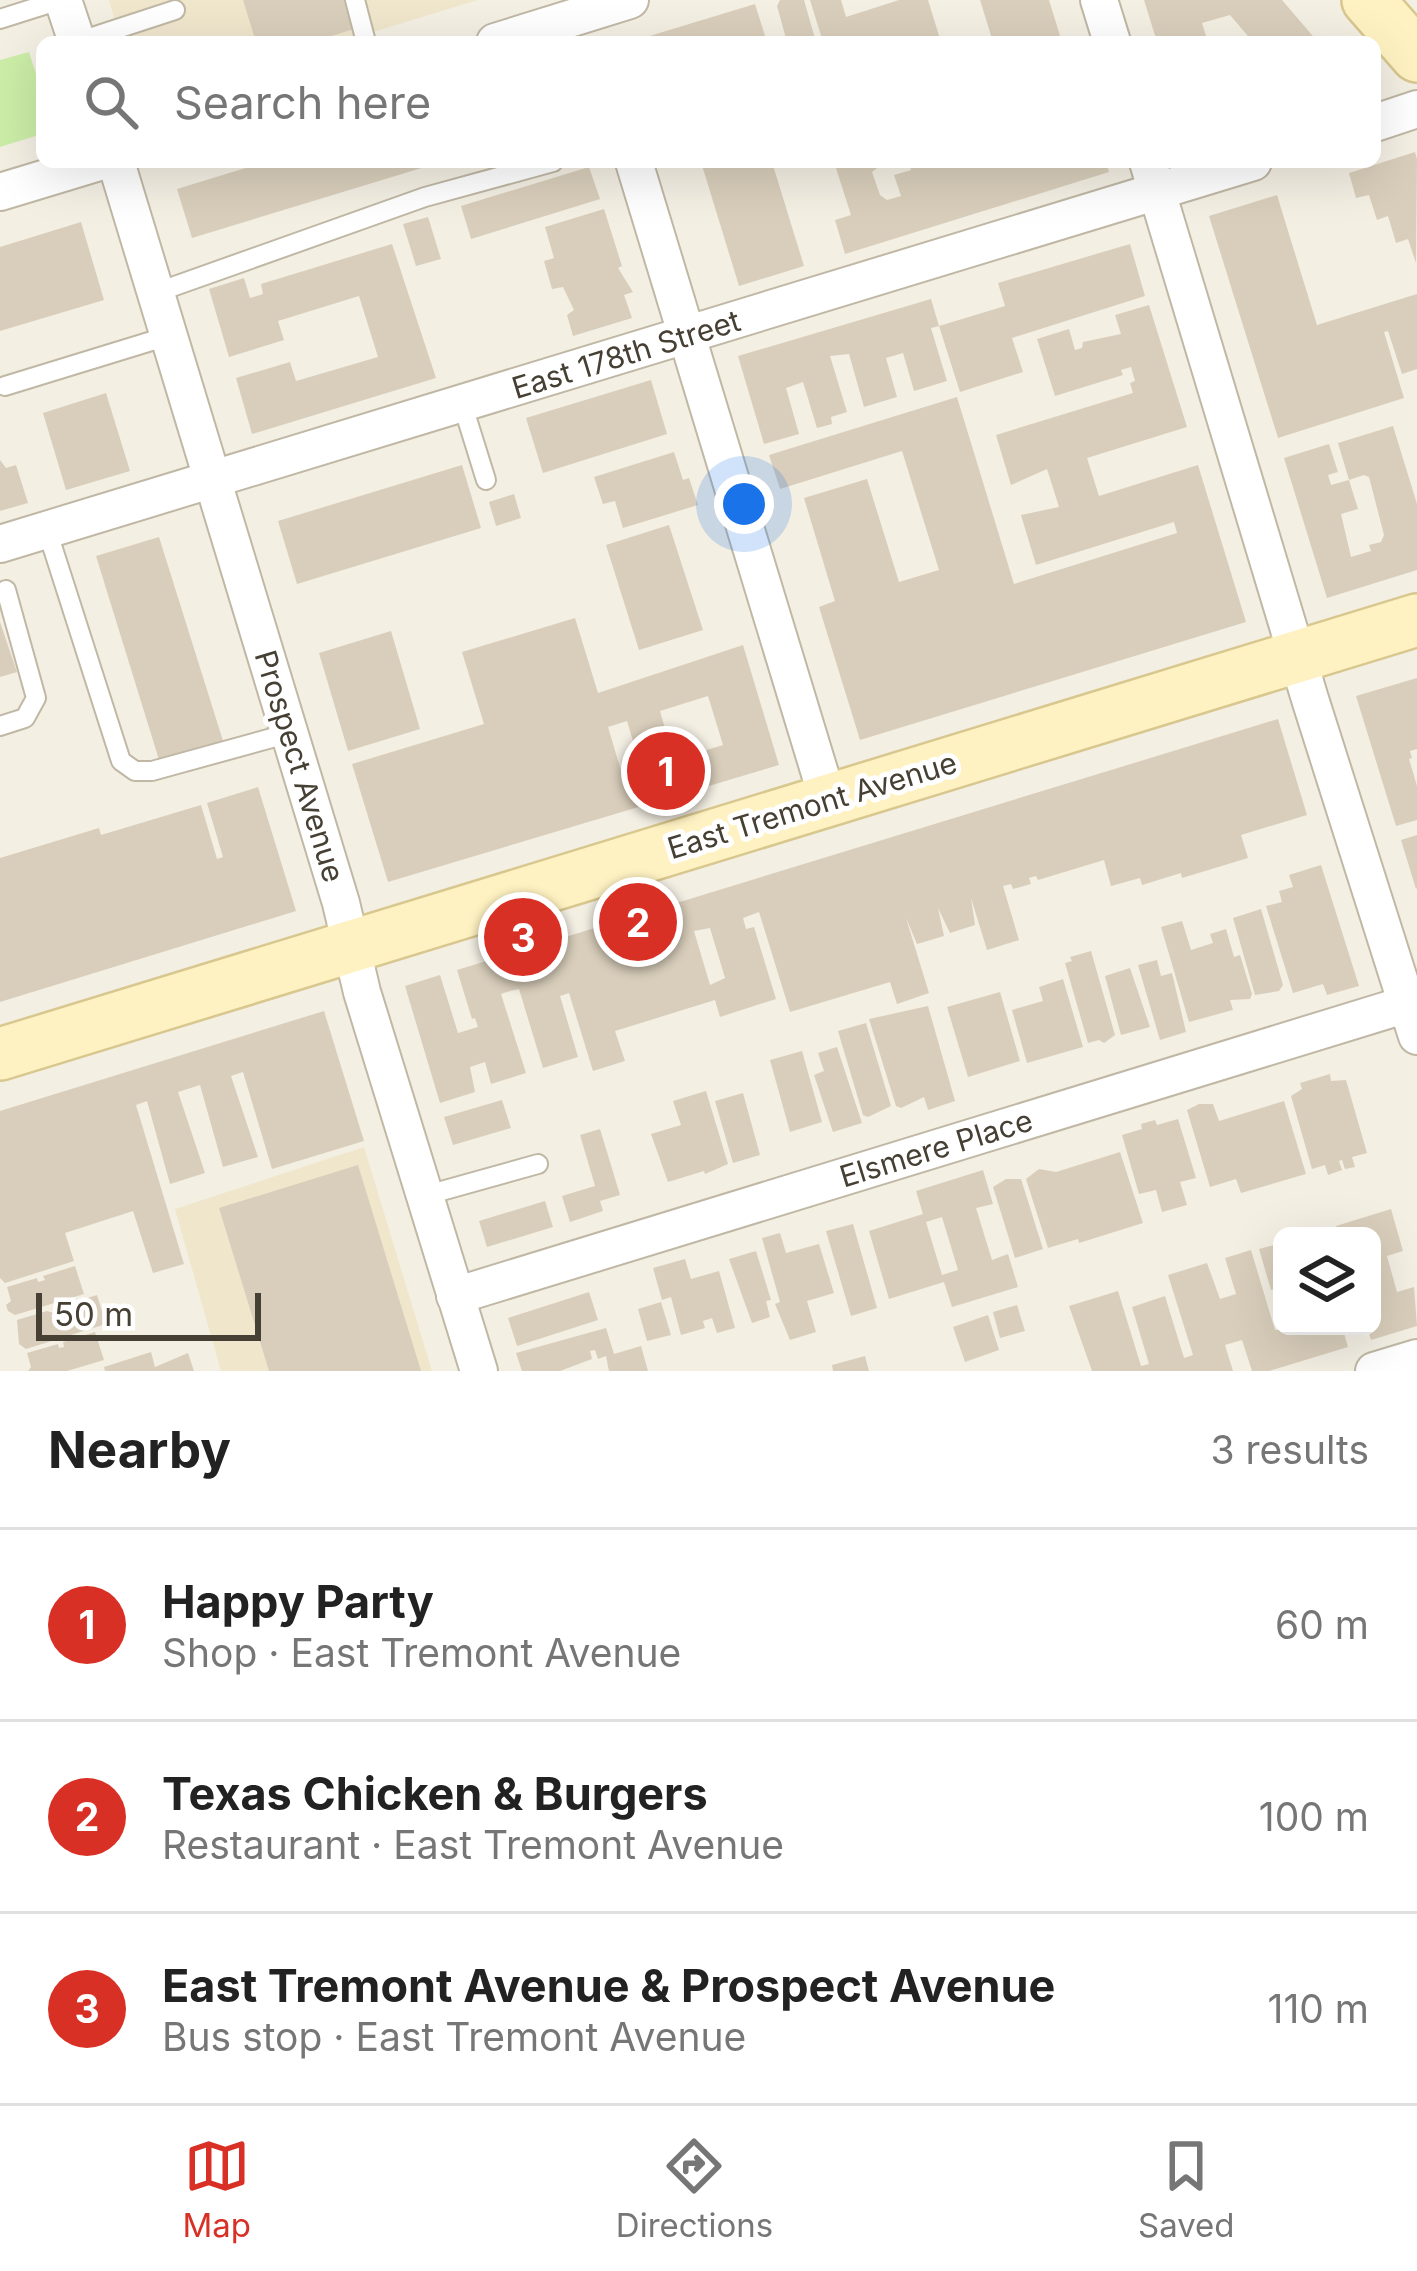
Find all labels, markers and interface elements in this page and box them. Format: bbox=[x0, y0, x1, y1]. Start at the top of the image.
search box bbox=[36, 36, 1381, 168]
icon: search bbox=[78, 69, 144, 135]
text: Search here bbox=[174, 75, 431, 130]
street label: East 178th Street bbox=[507, 302, 745, 406]
your location bbox=[714, 474, 774, 534]
street label: Prospect Avenue bbox=[248, 646, 352, 886]
pin: 1 bbox=[627, 726, 705, 816]
street label: East Tremont Avenue bbox=[663, 744, 961, 866]
pin: 2 bbox=[599, 877, 677, 967]
pin: 3 bbox=[484, 892, 562, 982]
street label: Elsmere Place bbox=[835, 1102, 1037, 1194]
map controls bbox=[1273, 1227, 1381, 1335]
button: layers bbox=[1273, 1227, 1381, 1335]
scale bar bbox=[36, 1287, 261, 1340]
text: 50 m bbox=[54, 1294, 133, 1334]
text: Nearby bbox=[48, 1419, 231, 1480]
text: 3 results bbox=[1211, 1426, 1369, 1473]
text: Happy Party bbox=[162, 1574, 434, 1629]
text: 1 bbox=[79, 1601, 95, 1648]
text: 60 m bbox=[1275, 1601, 1369, 1648]
text: Shop · East Tremont Avenue bbox=[162, 1629, 681, 1676]
text: Texas Chicken & Burgers bbox=[162, 1766, 708, 1821]
text: 2 bbox=[75, 1793, 99, 1840]
text: 100 m bbox=[1259, 1793, 1369, 1840]
text: Restaurant · East Tremont Avenue bbox=[162, 1821, 784, 1868]
text: East Tremont Avenue & Prospect Avenue bbox=[162, 1958, 1055, 2013]
text: 3 bbox=[74, 1985, 100, 2032]
text: 110 m bbox=[1268, 1985, 1369, 2032]
text: Bus stop · East Tremont Avenue bbox=[162, 2013, 746, 2060]
tab: Map bbox=[182, 2133, 251, 2245]
tab: Directions bbox=[616, 2133, 773, 2245]
tab: Saved bbox=[1138, 2133, 1235, 2245]

